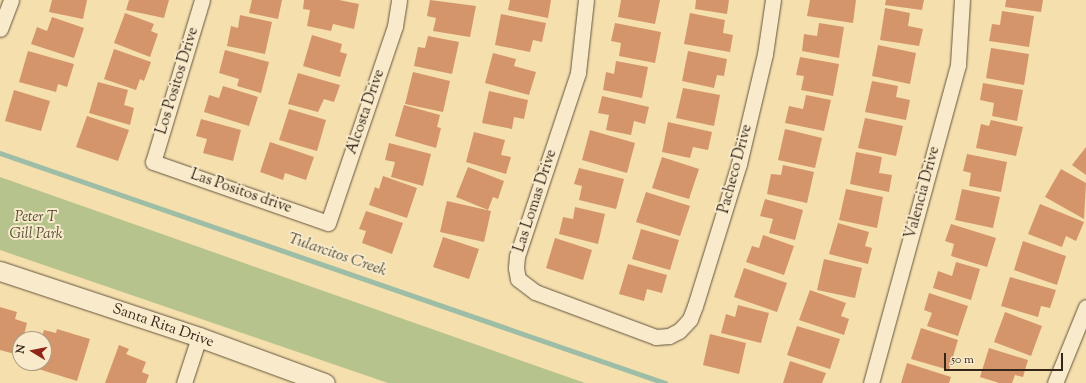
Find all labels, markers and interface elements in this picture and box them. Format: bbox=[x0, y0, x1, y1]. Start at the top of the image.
street label: Los Positos Drive bbox=[153, 25, 203, 137]
street label: Alcosta Drive bbox=[343, 67, 389, 157]
street label: Pacheco Drive bbox=[715, 122, 757, 216]
street label: Valencia Drive bbox=[902, 145, 944, 241]
street label: Las Lomas Drive bbox=[511, 147, 561, 255]
street label: Las Positos drive bbox=[188, 166, 294, 218]
park label: Peter T Gill Park bbox=[10, 208, 62, 243]
water label: Tularcitos Creek bbox=[285, 230, 389, 282]
street label: Santa Rita Drive bbox=[110, 300, 216, 352]
north arrow bbox=[12, 331, 52, 371]
text: N bbox=[13, 343, 30, 355]
scale bar bbox=[946, 345, 1065, 371]
text: 50 m bbox=[951, 351, 974, 369]

